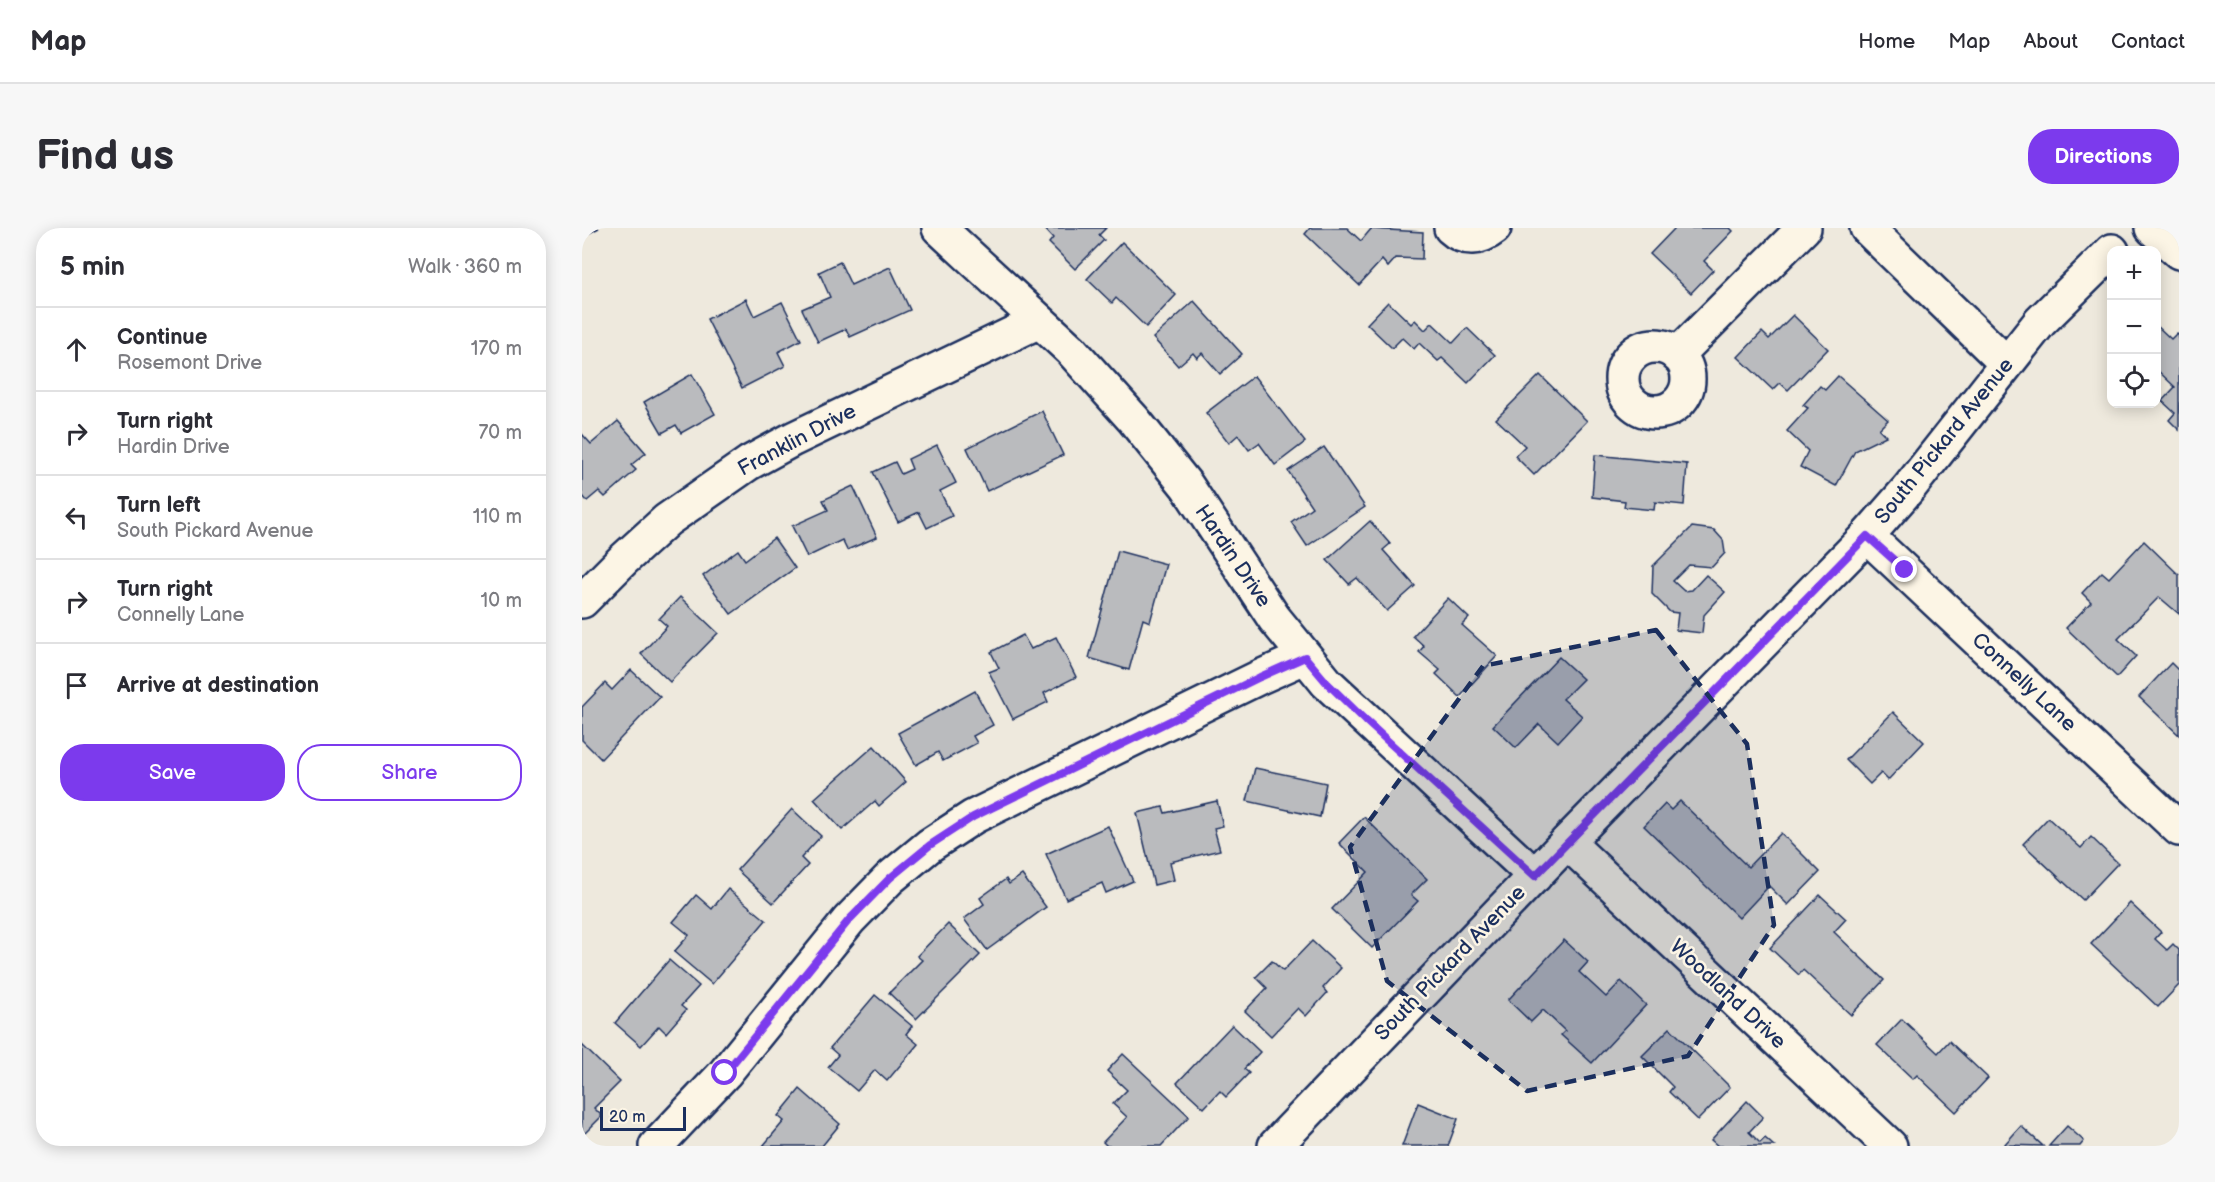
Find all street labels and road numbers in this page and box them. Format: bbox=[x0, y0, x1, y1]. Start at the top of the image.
street label: South Pickard Avenue bbox=[1869, 353, 2019, 529]
street label: Franklin Drive bbox=[734, 398, 860, 482]
street label: Hardin Drive bbox=[1190, 500, 1276, 612]
street label: Connelly Lane bbox=[1967, 627, 2081, 737]
street label: South Pickard Avenue bbox=[1369, 880, 1531, 1046]
street label: Woodland Drive bbox=[1665, 934, 1791, 1054]

